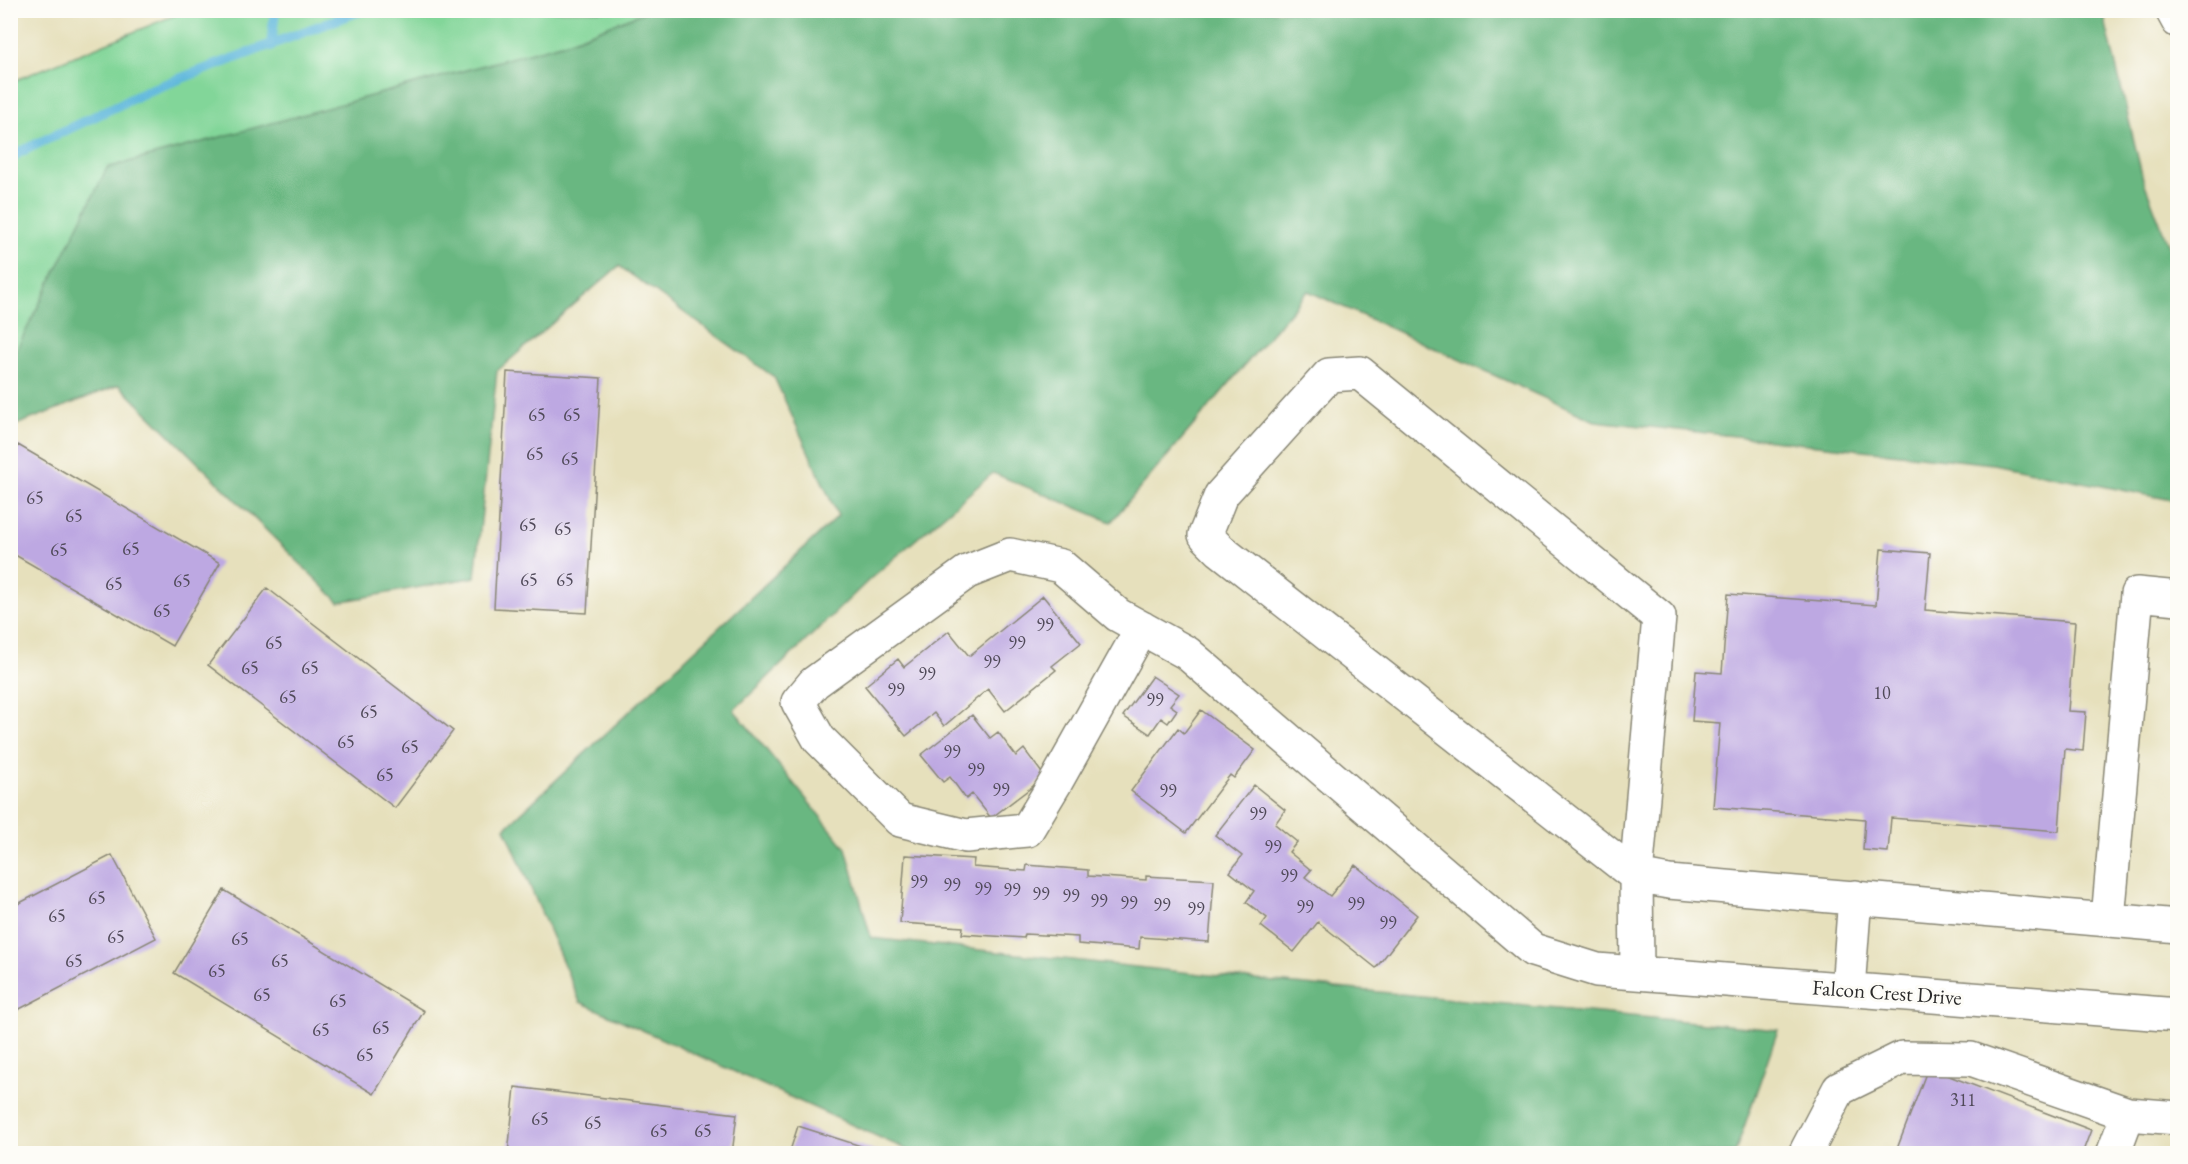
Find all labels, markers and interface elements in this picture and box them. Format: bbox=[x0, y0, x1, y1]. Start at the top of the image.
house number: 65 bbox=[528, 403, 546, 426]
house number: 65 bbox=[563, 403, 581, 426]
house number: 65 bbox=[526, 442, 544, 465]
house number: 65 bbox=[561, 447, 579, 470]
house number: 65 bbox=[26, 486, 44, 509]
house number: 65 bbox=[65, 504, 83, 527]
house number: 65 bbox=[519, 513, 537, 536]
house number: 65 bbox=[554, 517, 572, 540]
house number: 65 bbox=[122, 537, 140, 560]
house number: 65 bbox=[50, 538, 68, 561]
house number: 65 bbox=[520, 568, 538, 591]
house number: 65 bbox=[556, 568, 574, 591]
house number: 65 bbox=[173, 569, 191, 592]
house number: 65 bbox=[105, 572, 123, 595]
house number: 65 bbox=[153, 599, 171, 622]
house number: 99 bbox=[1036, 613, 1054, 636]
house number: 65 bbox=[265, 631, 283, 654]
house number: 99 bbox=[1008, 631, 1026, 654]
house number: 99 bbox=[983, 650, 1001, 673]
house number: 65 bbox=[241, 656, 259, 679]
house number: 65 bbox=[301, 656, 319, 679]
house number: 99 bbox=[918, 662, 936, 685]
house number: 99 bbox=[887, 678, 905, 701]
house number: 10 bbox=[1873, 681, 1891, 704]
house number: 65 bbox=[279, 685, 297, 708]
house number: 99 bbox=[1146, 688, 1164, 711]
house number: 65 bbox=[360, 700, 378, 723]
house number: 65 bbox=[337, 730, 355, 753]
house number: 65 bbox=[401, 735, 419, 758]
house number: 99 bbox=[943, 740, 961, 763]
house number: 99 bbox=[967, 758, 985, 781]
house number: 65 bbox=[376, 763, 394, 786]
house number: 99 bbox=[992, 778, 1010, 801]
house number: 99 bbox=[1159, 779, 1177, 802]
house number: 99 bbox=[1249, 802, 1267, 825]
house number: 99 bbox=[1264, 835, 1282, 858]
house number: 99 bbox=[1280, 864, 1298, 887]
house number: 99 bbox=[910, 870, 928, 893]
house number: 99 bbox=[943, 873, 961, 896]
house number: 99 bbox=[974, 877, 992, 900]
house number: 99 bbox=[1003, 878, 1021, 901]
house number: 99 bbox=[1032, 882, 1050, 905]
house number: 99 bbox=[1062, 884, 1080, 907]
house number: 65 bbox=[88, 886, 106, 909]
house number: 99 bbox=[1090, 889, 1108, 912]
house number: 99 bbox=[1120, 891, 1138, 914]
house number: 99 bbox=[1347, 892, 1365, 915]
house number: 99 bbox=[1153, 893, 1171, 916]
house number: 99 bbox=[1296, 895, 1314, 918]
house number: 99 bbox=[1187, 897, 1205, 920]
house number: 65 bbox=[48, 904, 66, 927]
house number: 99 bbox=[1379, 911, 1397, 934]
house number: 65 bbox=[107, 925, 125, 948]
house number: 65 bbox=[231, 927, 249, 950]
house number: 65 bbox=[65, 949, 83, 972]
house number: 65 bbox=[271, 949, 289, 972]
house number: 65 bbox=[208, 959, 226, 982]
street label: Falcon Crest Drive bbox=[1811, 973, 1963, 1011]
house number: 65 bbox=[253, 983, 271, 1006]
house number: 65 bbox=[329, 989, 347, 1012]
house number: 65 bbox=[372, 1016, 390, 1039]
house number: 65 bbox=[312, 1018, 330, 1041]
house number: 65 bbox=[356, 1043, 374, 1066]
house number: 311 bbox=[1950, 1088, 1976, 1111]
house number: 65 bbox=[531, 1107, 549, 1130]
house number: 65 bbox=[584, 1111, 602, 1134]
house number: 65 bbox=[650, 1119, 668, 1142]
house number: 65 bbox=[694, 1119, 712, 1142]

